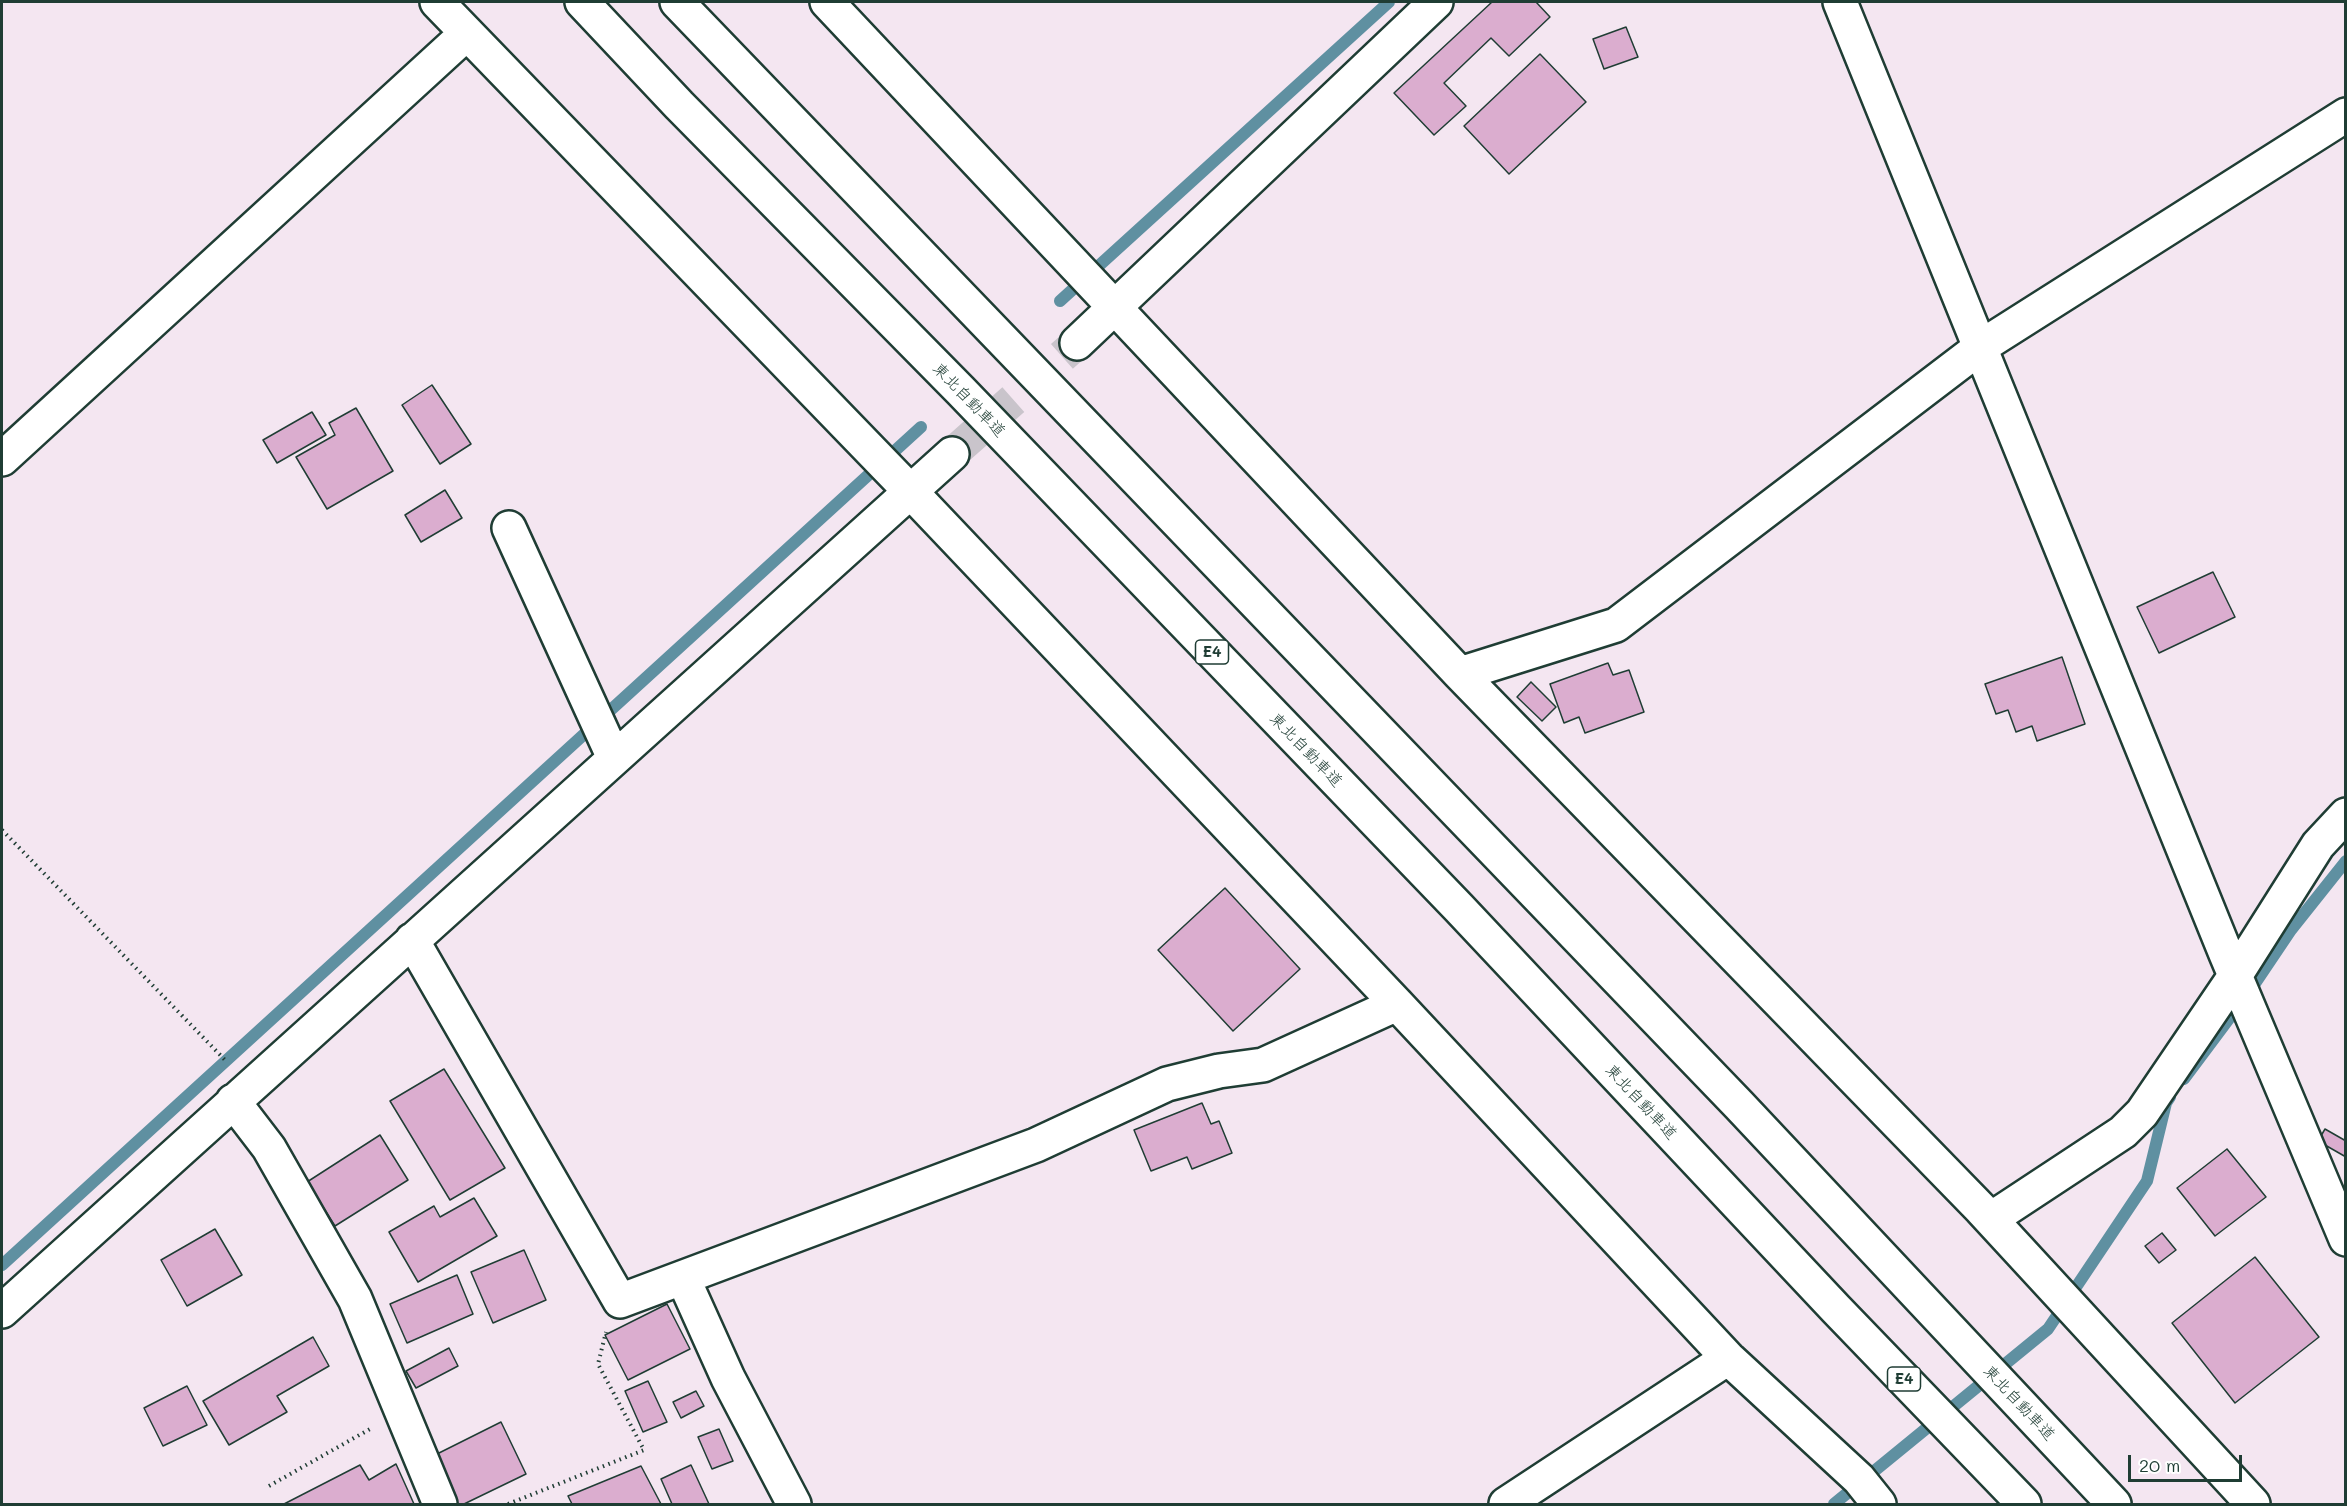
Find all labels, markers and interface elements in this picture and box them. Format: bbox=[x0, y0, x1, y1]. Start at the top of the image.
street label: 東北自動車道 bbox=[929, 359, 1009, 441]
road number: E4 bbox=[1196, 640, 1228, 664]
street label: 東北自動車道 bbox=[1266, 709, 1346, 791]
street label: 東北自動車道 bbox=[1601, 1060, 1681, 1144]
street label: 東北自動車道 bbox=[1979, 1361, 2059, 1445]
road number: E4 bbox=[1888, 1367, 1920, 1391]
scale bar bbox=[2131, 1443, 2245, 1481]
text: 20 m bbox=[2139, 1453, 2180, 1477]

